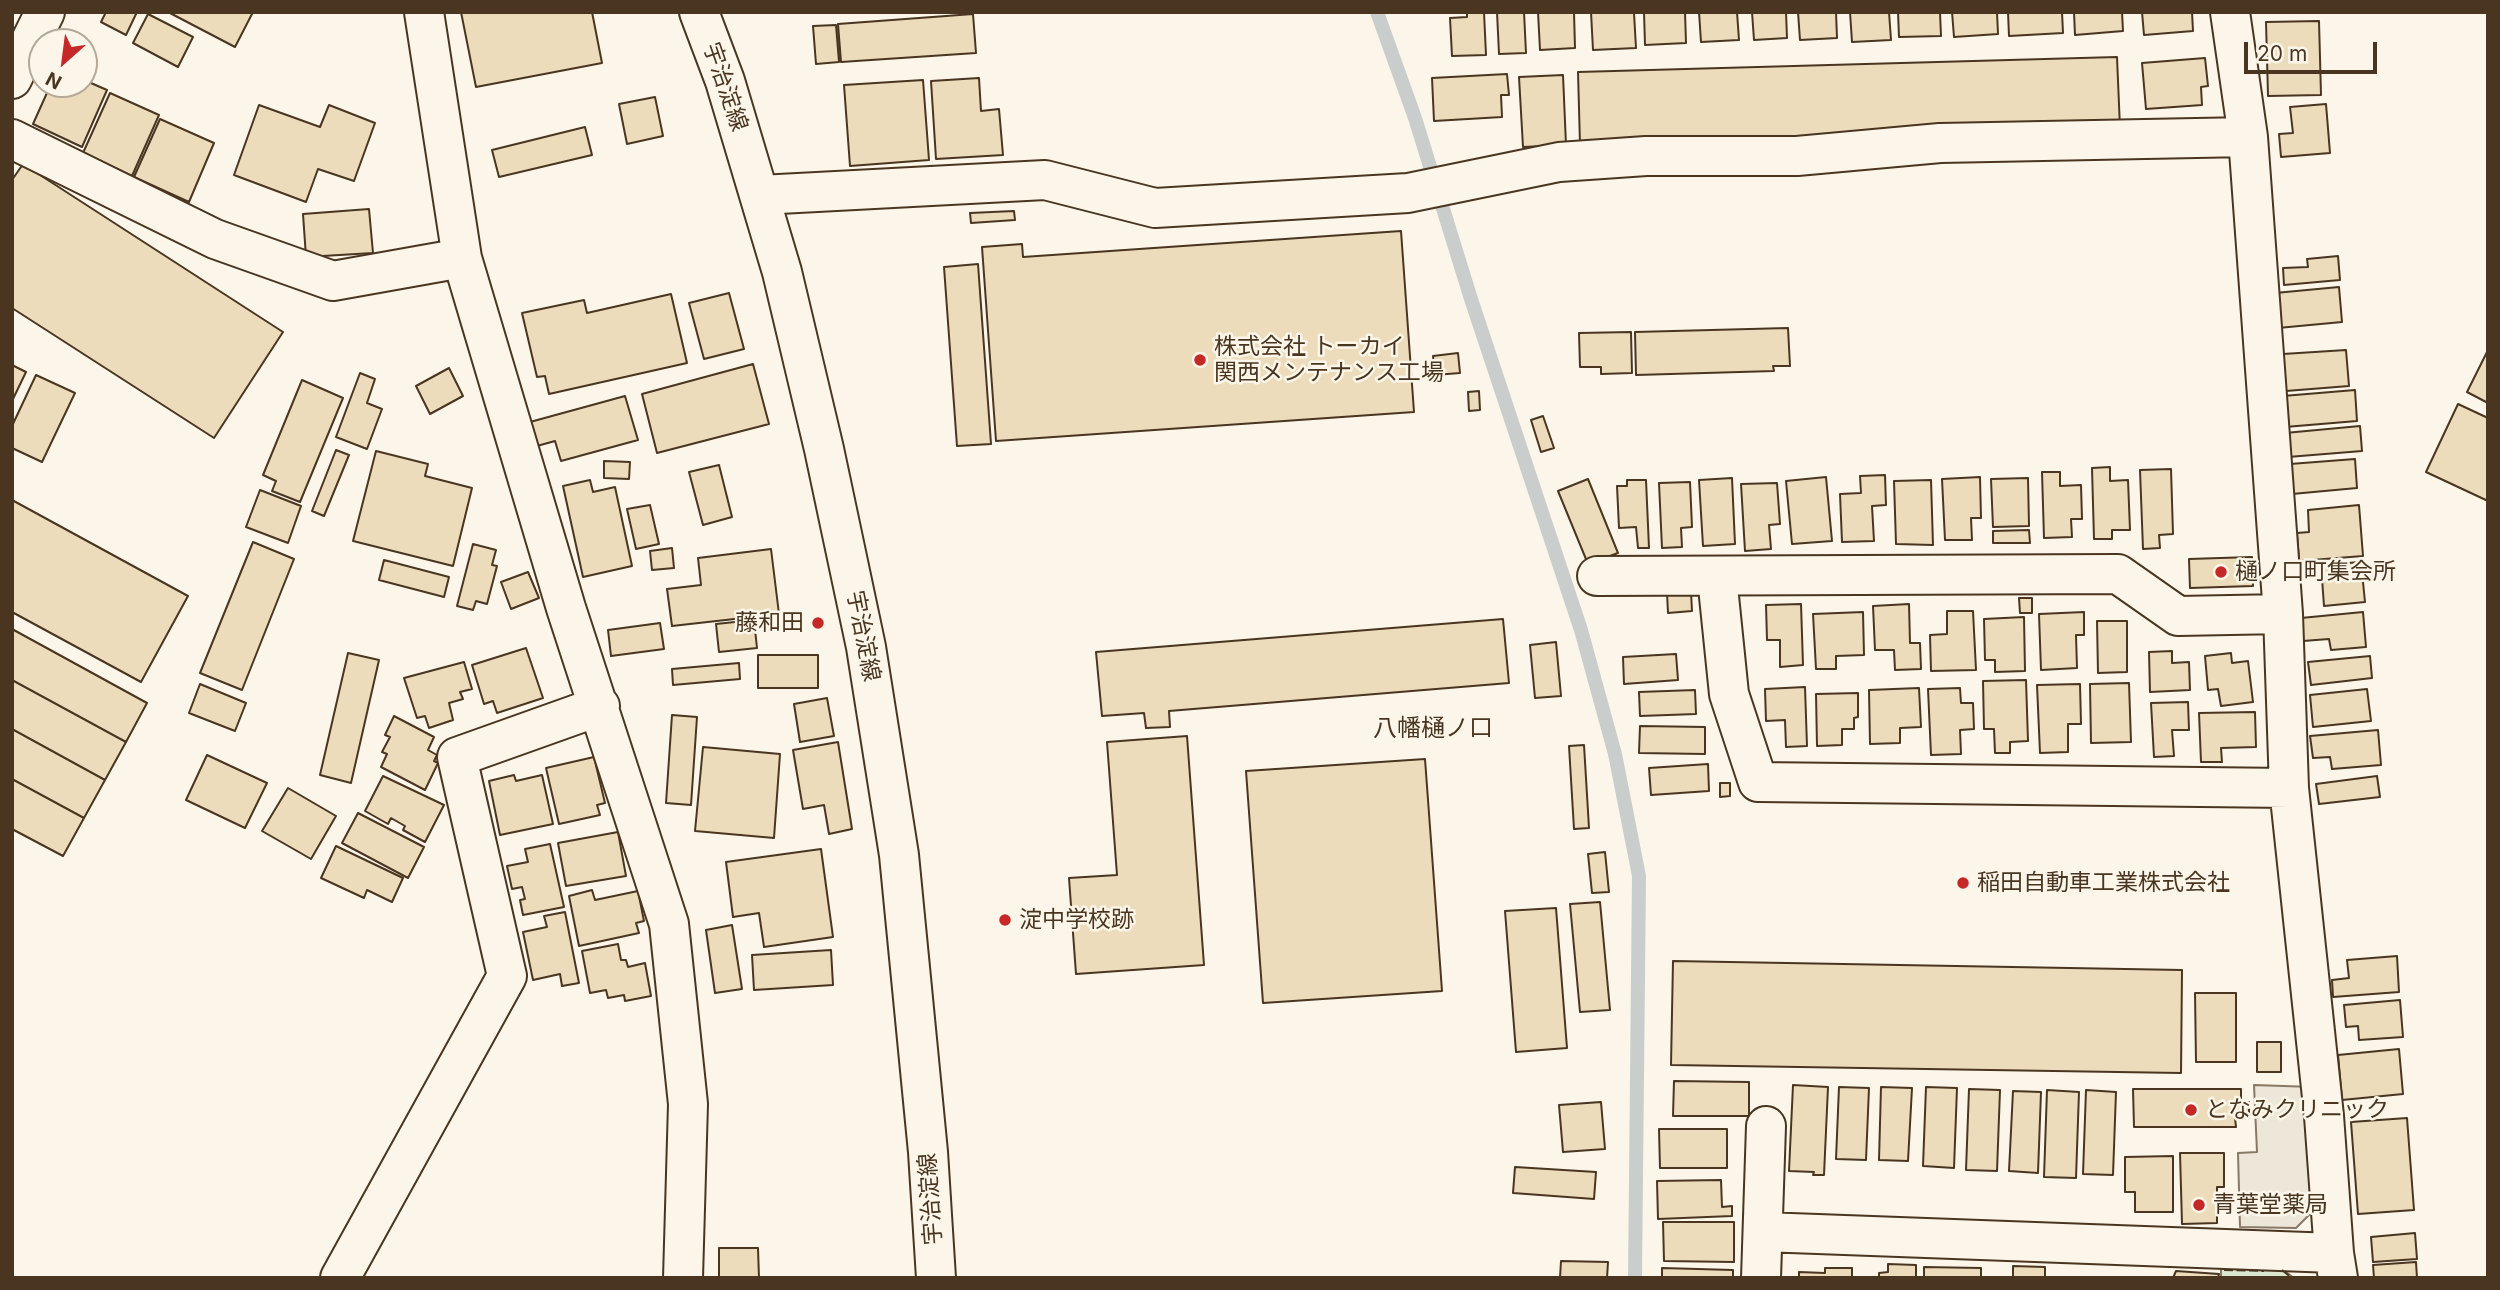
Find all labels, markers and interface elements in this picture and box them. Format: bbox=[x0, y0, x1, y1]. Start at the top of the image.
north arrow bbox=[28, 28, 98, 98]
scale bar bbox=[2248, 28, 2381, 72]
street label: 宇治淀線 bbox=[697, 39, 753, 135]
text: 20 m bbox=[2257, 41, 2307, 66]
text: N bbox=[42, 67, 66, 94]
place label: 株式会社 トーカイ 関西メンテナンス工場 bbox=[1214, 333, 1444, 387]
marker: 株式会社 トーカイ 関西メンテナンス工場 bbox=[1192, 352, 1208, 368]
place label: 樋ノ口町集会所 bbox=[2235, 558, 2396, 586]
marker: 樋ノ口町集会所 bbox=[2213, 564, 2229, 580]
street label: 宇治淀線 bbox=[841, 588, 885, 684]
place label: 藤和田 bbox=[735, 609, 804, 637]
marker: 藤和田 bbox=[810, 615, 826, 631]
district label: 八幡樋ノ口 bbox=[1373, 715, 1493, 743]
place label: 稲田自動車工業株式会社 bbox=[1977, 869, 2230, 897]
marker: 稲田自動車工業株式会社 bbox=[1955, 875, 1971, 891]
place label: 淀中学校跡 bbox=[1019, 906, 1134, 934]
marker: 淀中学校跡 bbox=[997, 912, 1013, 928]
place label: となみクリニック bbox=[2205, 1096, 2389, 1124]
marker: となみクリニック bbox=[2183, 1102, 2199, 1118]
street label: 宇治淀線 bbox=[914, 1152, 948, 1246]
place label: 青葉堂薬局 bbox=[2213, 1191, 2328, 1219]
marker: 青葉堂薬局 bbox=[2191, 1197, 2207, 1213]

